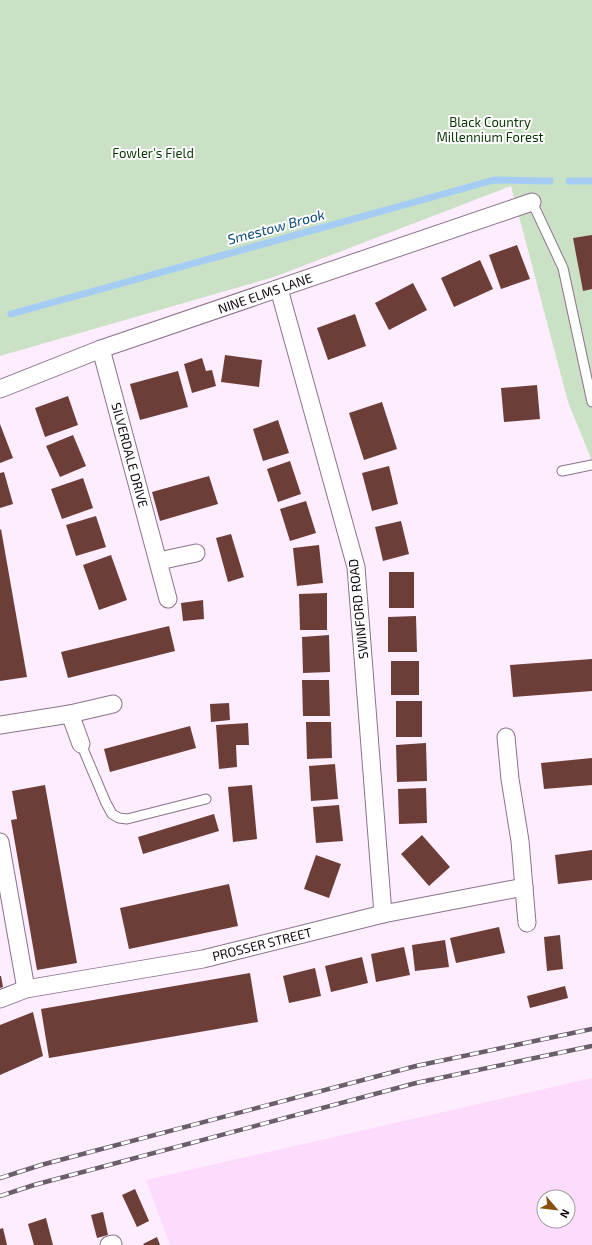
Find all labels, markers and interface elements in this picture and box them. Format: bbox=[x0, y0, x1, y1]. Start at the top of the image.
park label: Black Country Millennium Forest bbox=[436, 114, 544, 145]
park label: Fowler's Field bbox=[112, 145, 194, 161]
water label: Smestow Brook bbox=[225, 205, 326, 248]
street label: NINE ELMS LANE bbox=[216, 269, 314, 317]
street label: SILVERDALE DRIVE bbox=[108, 401, 152, 509]
street label: SWINFORD ROAD bbox=[345, 558, 371, 660]
street label: PROSSER STREET bbox=[210, 924, 314, 964]
north arrow bbox=[536, 1189, 576, 1229]
text: N bbox=[558, 1207, 573, 1221]

